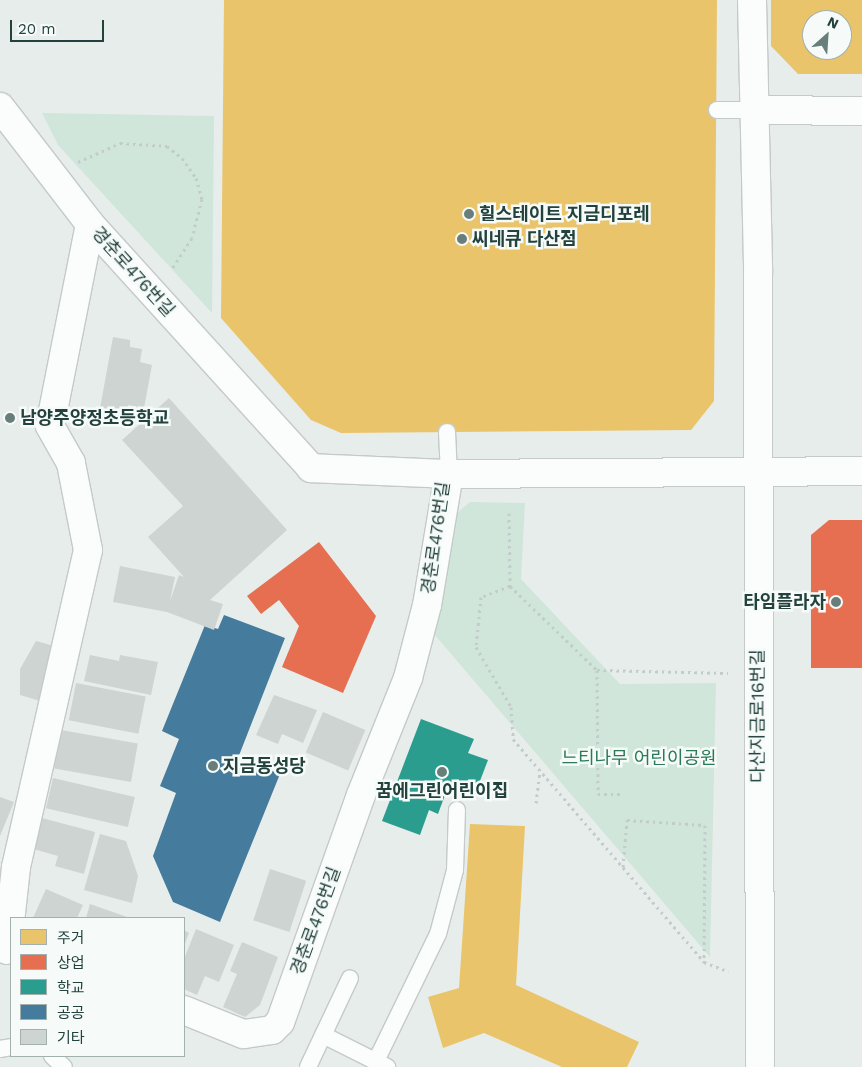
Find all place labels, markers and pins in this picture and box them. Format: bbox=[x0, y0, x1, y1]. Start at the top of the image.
place label: 힐스테이트 지금디포레 bbox=[479, 203, 650, 225]
marker: 힐스테이트 지금디포레 bbox=[463, 208, 475, 220]
place label: 씨네큐 다산점 bbox=[472, 228, 577, 250]
marker: 씨네큐 다산점 bbox=[456, 233, 468, 245]
place label: 남양주양정초등학교 bbox=[20, 407, 169, 429]
marker: 남양주양정초등학교 bbox=[4, 412, 16, 424]
place label: 타임플라자 bbox=[743, 591, 826, 613]
marker: 타임플라자 bbox=[830, 596, 842, 608]
place label: 지금동성당 bbox=[223, 755, 306, 777]
marker: 지금동성당 bbox=[207, 760, 219, 772]
marker: 꿈에그린어린이집 bbox=[436, 766, 448, 778]
place label: 꿈에그린어린이집 bbox=[376, 780, 508, 802]

